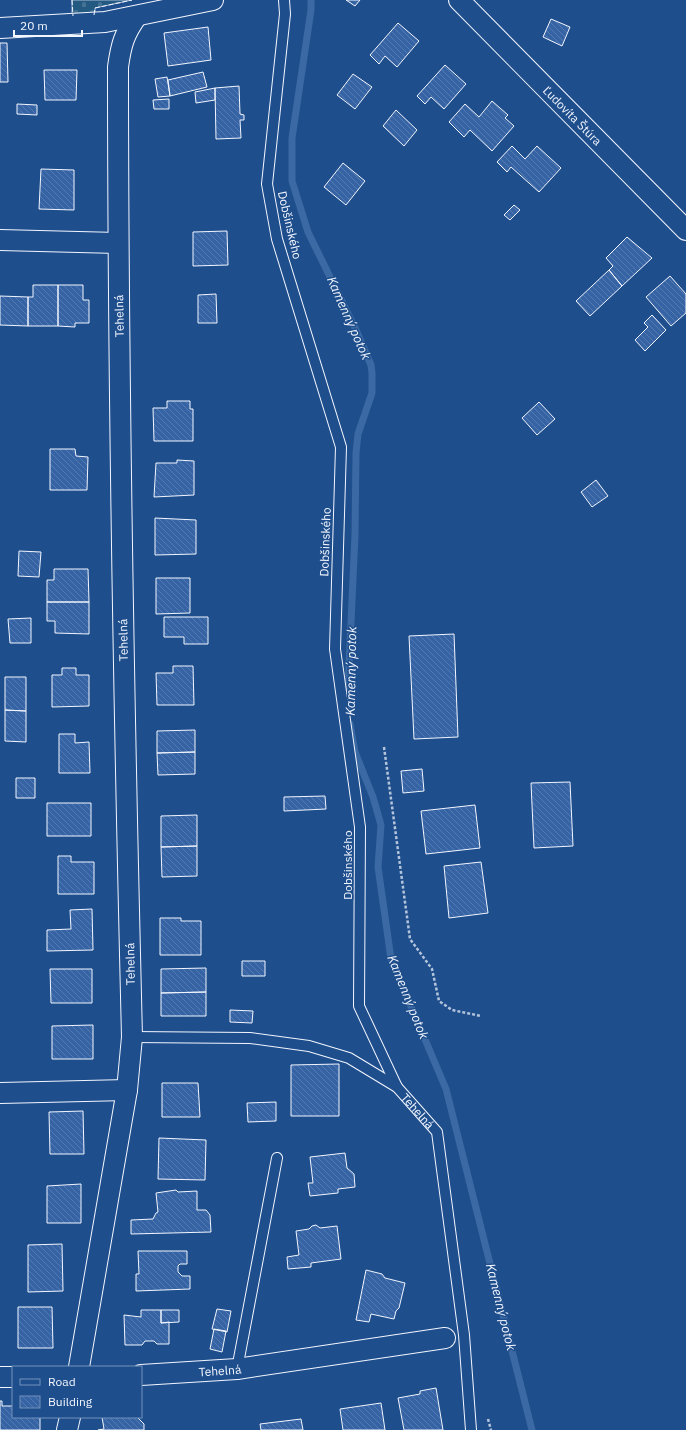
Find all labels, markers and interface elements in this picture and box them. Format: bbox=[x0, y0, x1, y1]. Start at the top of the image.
scale bar bbox=[14, 12, 82, 38]
text: 20 m bbox=[20, 18, 48, 33]
street label: Ľudovíta Štúra bbox=[540, 82, 606, 149]
street label: Dobšinského bbox=[275, 189, 305, 261]
water label: Kamenný potok bbox=[323, 274, 375, 362]
street label: Tehelná bbox=[111, 294, 127, 337]
street label: Dobšinského bbox=[316, 507, 334, 577]
street label: Tehelná bbox=[115, 618, 131, 661]
water label: Kamenný potok bbox=[342, 626, 360, 716]
street label: Dobšinského bbox=[340, 830, 355, 900]
street label: Tehelná bbox=[122, 942, 138, 985]
water label: Kamenný potok bbox=[383, 952, 433, 1042]
street label: Tehelná bbox=[398, 1090, 438, 1132]
water label: Kamenný potok bbox=[482, 1262, 520, 1353]
street label: Tehelná bbox=[198, 1361, 243, 1379]
legend bbox=[12, 1366, 142, 1418]
text: Road bbox=[48, 1374, 76, 1389]
text: Building bbox=[48, 1394, 93, 1409]

